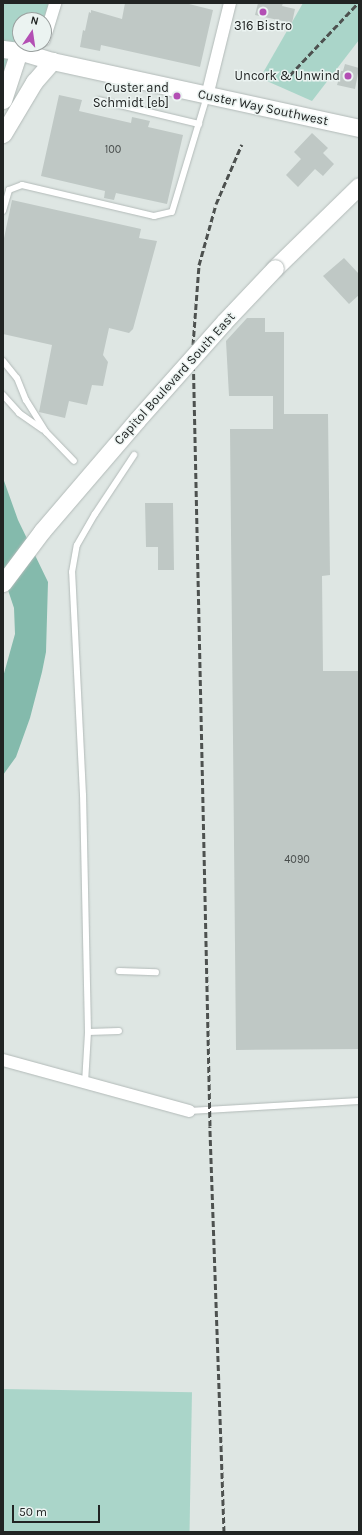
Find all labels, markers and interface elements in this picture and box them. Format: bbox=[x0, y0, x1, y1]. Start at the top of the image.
marker: 316 Bistro bbox=[258, 7, 268, 17]
north arrow bbox=[12, 12, 52, 52]
text: N bbox=[29, 14, 40, 28]
place label: 316 Bistro bbox=[234, 18, 292, 34]
place label: Uncork & Unwind bbox=[235, 68, 340, 84]
marker: Uncork & Unwind bbox=[343, 71, 353, 81]
place label: Custer and Schmidt [eb] bbox=[93, 81, 169, 112]
street label: Custer Way Southwest bbox=[196, 87, 330, 129]
marker: Custer and Schmidt [eb] bbox=[172, 91, 182, 101]
house number: 100 bbox=[105, 143, 121, 157]
street label: Capitol Boulevard South East bbox=[111, 310, 239, 448]
house number: 4090 bbox=[284, 853, 310, 867]
scale bar bbox=[14, 1497, 102, 1523]
text: 50 m bbox=[19, 1505, 47, 1519]

